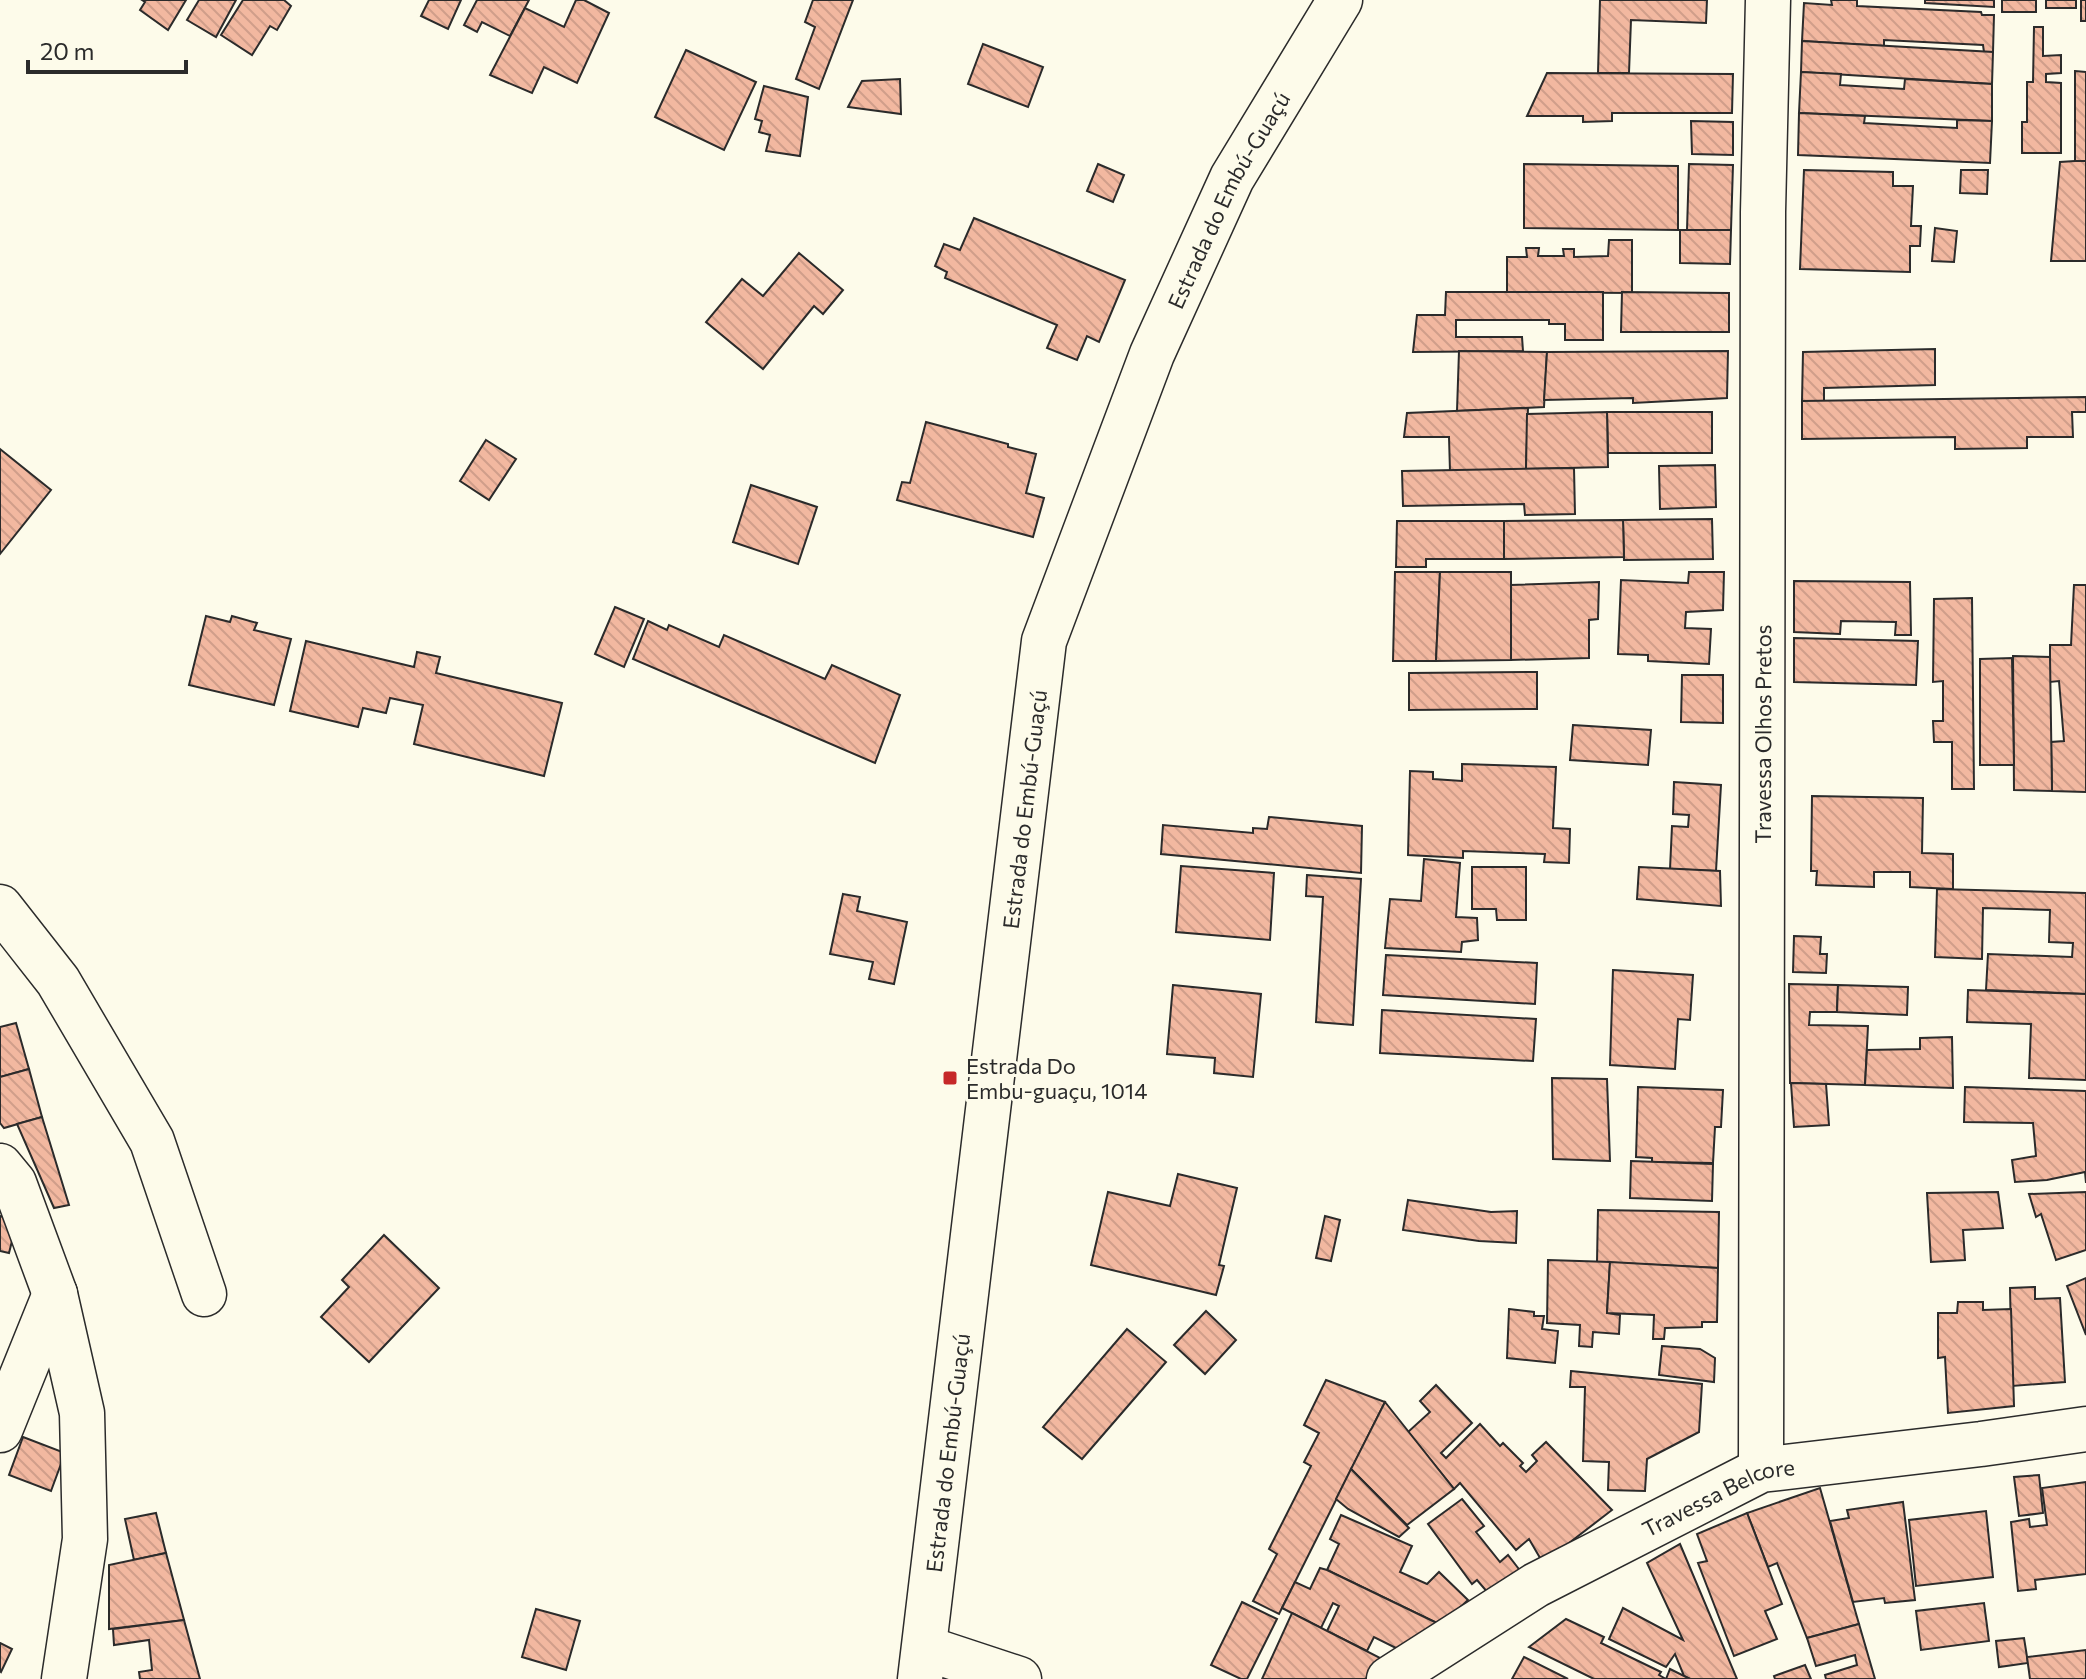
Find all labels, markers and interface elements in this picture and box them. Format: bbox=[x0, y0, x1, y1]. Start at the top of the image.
scale bar bbox=[28, 24, 186, 74]
text: 20 m bbox=[40, 36, 94, 65]
street label: Estrada do Embú-Guaçú bbox=[1161, 86, 1295, 313]
street label: Travessa Olhos Pretos bbox=[1748, 624, 1776, 844]
street label: Estrada do Embú-Guaçú bbox=[996, 688, 1052, 930]
place label: Estrada Do Embu-guaçu, 1014 bbox=[966, 1052, 1147, 1104]
marker: Estrada Do Embu-guaçu, 1014 bbox=[941, 1069, 959, 1087]
street label: Estrada do Embú-Guaçú bbox=[919, 1332, 975, 1574]
street label: Travessa Belcore bbox=[1637, 1453, 1796, 1542]

